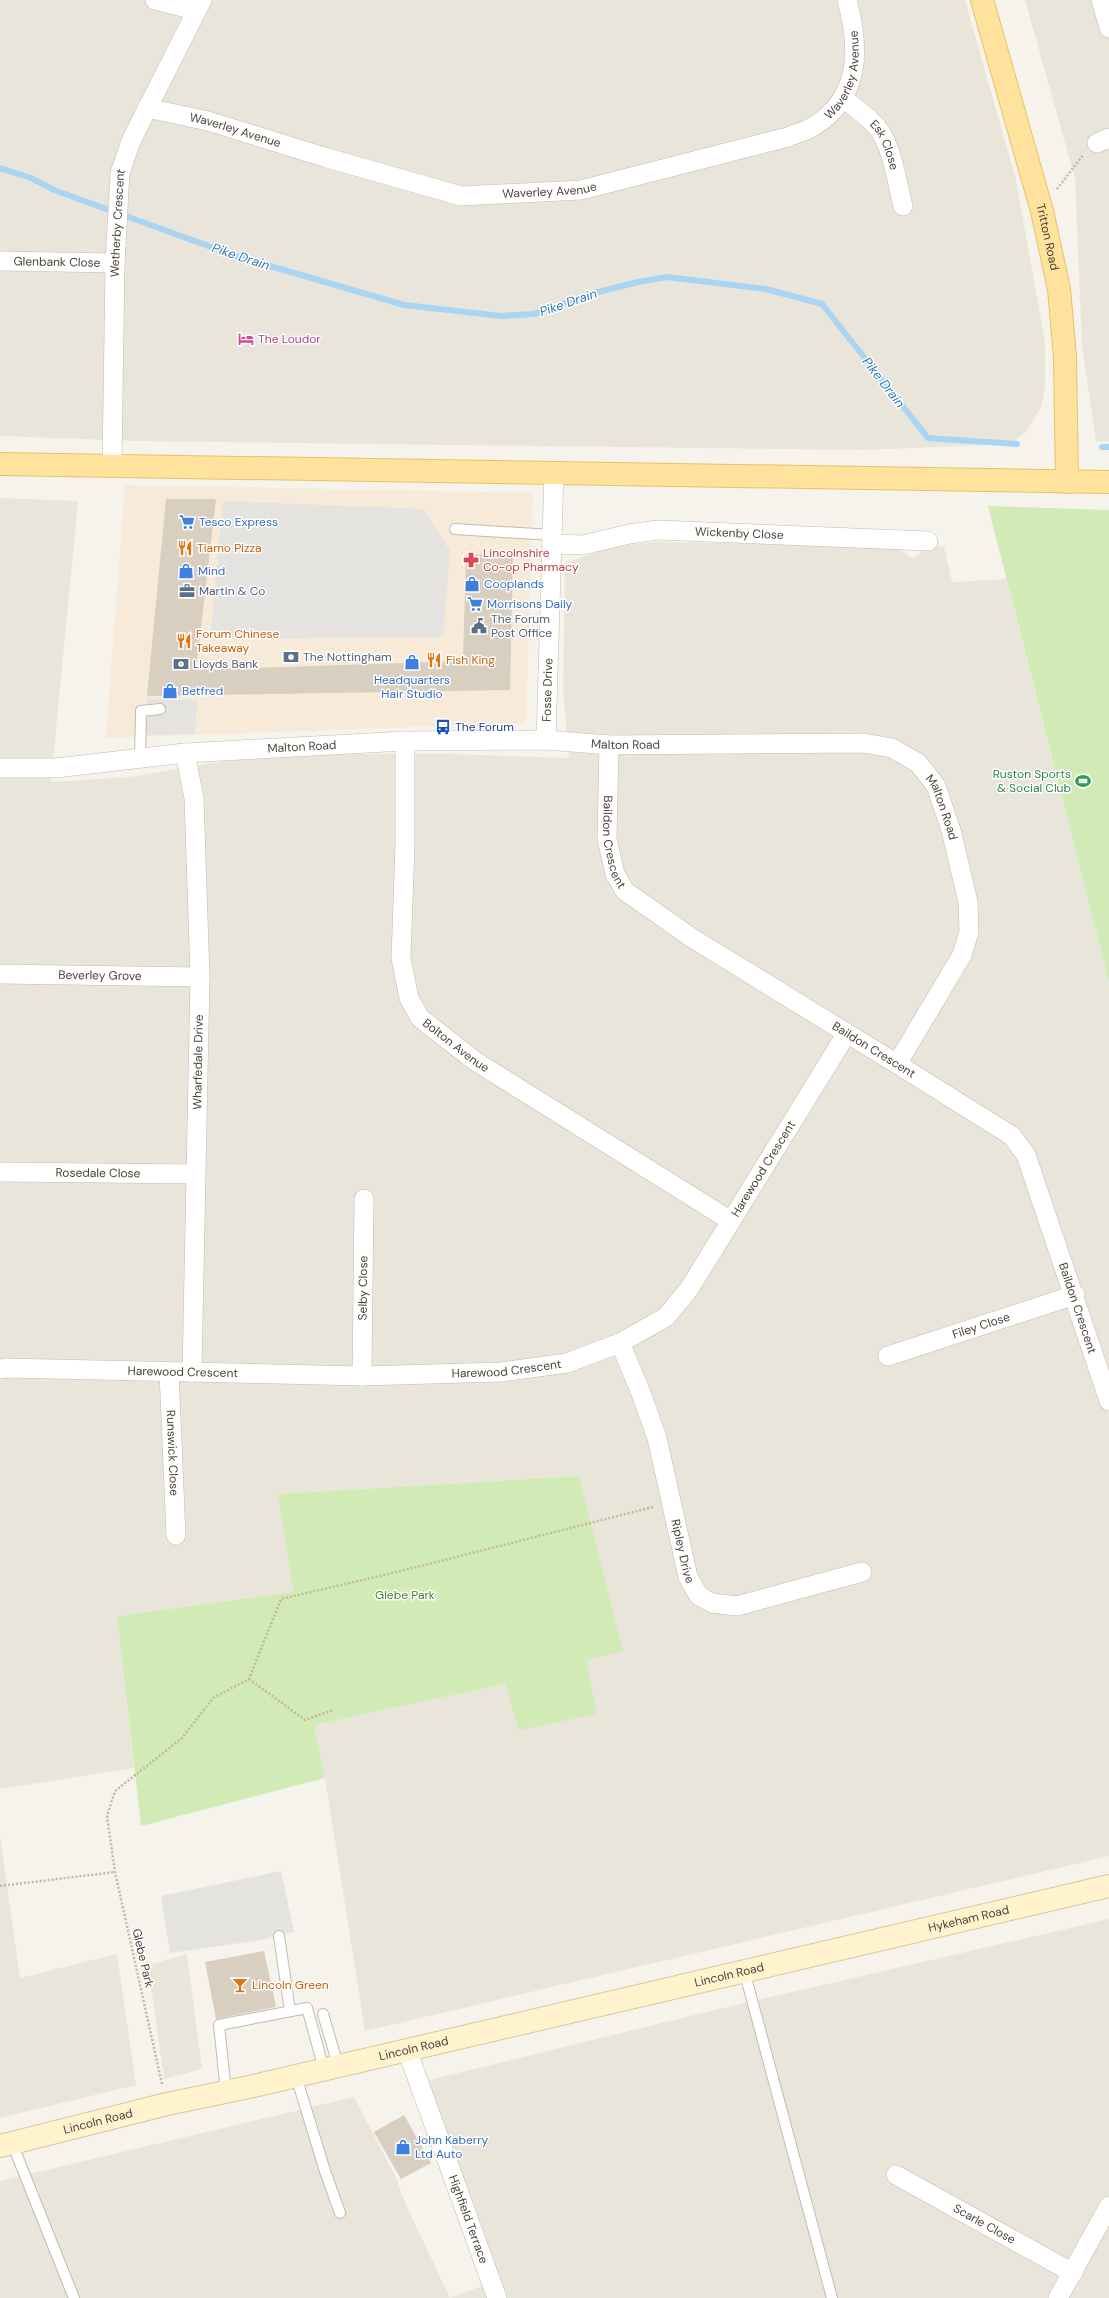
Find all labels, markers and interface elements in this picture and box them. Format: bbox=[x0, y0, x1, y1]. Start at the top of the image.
street label: Waverley Avenue bbox=[821, 30, 863, 123]
street label: Waverley Avenue bbox=[188, 109, 283, 151]
street label: Esk Close bbox=[866, 116, 902, 172]
street label: Wetherby Crescent bbox=[107, 166, 129, 277]
street label: Waverley Avenue bbox=[502, 178, 599, 202]
street label: Tritton Road bbox=[1032, 202, 1063, 272]
water label: Pike Drain bbox=[210, 239, 272, 274]
street label: Glenbank Close bbox=[13, 253, 101, 271]
water label: Pike Drain bbox=[537, 285, 599, 320]
hotel icon: The Loudor bbox=[237, 330, 255, 348]
place label: The Loudor bbox=[258, 331, 321, 347]
water label: Pike Drain bbox=[859, 354, 909, 411]
supermarket icon: Tesco Express bbox=[178, 513, 196, 531]
place label: Tesco Express bbox=[199, 514, 278, 530]
street label: Wickenby Close bbox=[695, 524, 784, 543]
restaurant icon: Tiamo Pizza bbox=[176, 539, 194, 557]
place label: Tiamo Pizza bbox=[197, 540, 262, 556]
place label: Lincolnshire Co-op Pharmacy bbox=[483, 545, 579, 575]
pharmacy icon: Lincolnshire Co-op Pharmacy bbox=[462, 551, 480, 569]
shop icon: Mind bbox=[177, 562, 195, 580]
place label: Mind bbox=[198, 563, 225, 579]
shop icon: Cooplands bbox=[463, 575, 481, 593]
place label: Cooplands bbox=[484, 576, 544, 592]
office icon: Martin & Co bbox=[178, 582, 196, 600]
place label: Martin & Co bbox=[199, 583, 265, 599]
supermarket icon: Morrisons Daily bbox=[466, 595, 484, 613]
place label: Morrisons Daily bbox=[487, 596, 573, 612]
place label: The Forum Post Office bbox=[491, 611, 552, 641]
public building icon: The Forum Post Office bbox=[470, 617, 488, 635]
place label: Forum Chinese Takeaway bbox=[196, 626, 280, 656]
restaurant icon: Forum Chinese Takeaway bbox=[175, 632, 193, 650]
bank icon: The Nottingham bbox=[282, 648, 300, 666]
place label: The Nottingham bbox=[303, 649, 392, 665]
restaurant icon: Fish King bbox=[425, 651, 443, 669]
place label: Fish King bbox=[446, 652, 495, 668]
shop icon: Headquarters Hair Studio bbox=[403, 653, 421, 671]
bank icon: Lloyds Bank bbox=[172, 655, 190, 673]
place label: Lloyds Bank bbox=[193, 656, 258, 672]
street label: Fosse Drive bbox=[539, 658, 556, 722]
place label: Headquarters Hair Studio bbox=[374, 672, 450, 702]
shop icon: Betfred bbox=[161, 682, 179, 700]
place label: Betfred bbox=[182, 683, 223, 699]
bus stop icon: The Forum bbox=[434, 718, 452, 736]
place label: The Forum bbox=[455, 719, 514, 735]
street label: Malton Road bbox=[591, 736, 660, 753]
street label: Malton Road bbox=[267, 737, 337, 756]
place label: Ruston Sports & Social Club bbox=[993, 766, 1071, 796]
street label: Malton Road bbox=[922, 771, 961, 842]
sports icon: Ruston Sports & Social Club bbox=[1074, 772, 1092, 790]
street label: Baildon Crescent bbox=[599, 795, 630, 892]
street label: Beverley Grove bbox=[58, 967, 142, 984]
street label: Wharfedale Drive bbox=[189, 1014, 207, 1110]
street label: Bolton Avenue bbox=[419, 1015, 492, 1076]
street label: Baildon Crescent bbox=[829, 1018, 919, 1082]
street label: Harewood Crescent bbox=[727, 1117, 799, 1220]
street label: Rosedale Close bbox=[56, 1165, 141, 1181]
street label: Selby Close bbox=[355, 1255, 371, 1320]
street label: Baildon Crescent bbox=[1055, 1261, 1101, 1356]
street label: Filey Close bbox=[950, 1309, 1012, 1342]
street label: Harewood Crescent bbox=[451, 1356, 563, 1381]
street label: Harewood Crescent bbox=[127, 1363, 239, 1381]
street label: Runswick Close bbox=[163, 1410, 182, 1496]
street label: Ripley Drive bbox=[667, 1518, 698, 1587]
park label: Glebe Park bbox=[375, 1587, 435, 1603]
street label: Hykeham Road bbox=[927, 1902, 1011, 1936]
street label: Glebe Park bbox=[128, 1927, 158, 1989]
street label: Lincoln Road bbox=[693, 1959, 765, 1991]
bar icon: Lincoln Green bbox=[231, 1976, 249, 1994]
place label: Lincoln Green bbox=[252, 1977, 329, 1993]
street label: Lincoln Road bbox=[377, 2033, 450, 2064]
street label: Lincoln Road bbox=[62, 2105, 134, 2138]
place label: John Kaberry Ltd Auto bbox=[415, 2132, 489, 2162]
shop icon: John Kaberry Ltd Auto bbox=[394, 2138, 412, 2156]
street label: Highfield Terrace bbox=[445, 2173, 492, 2266]
street label: Scarle Close bbox=[950, 2200, 1018, 2248]

